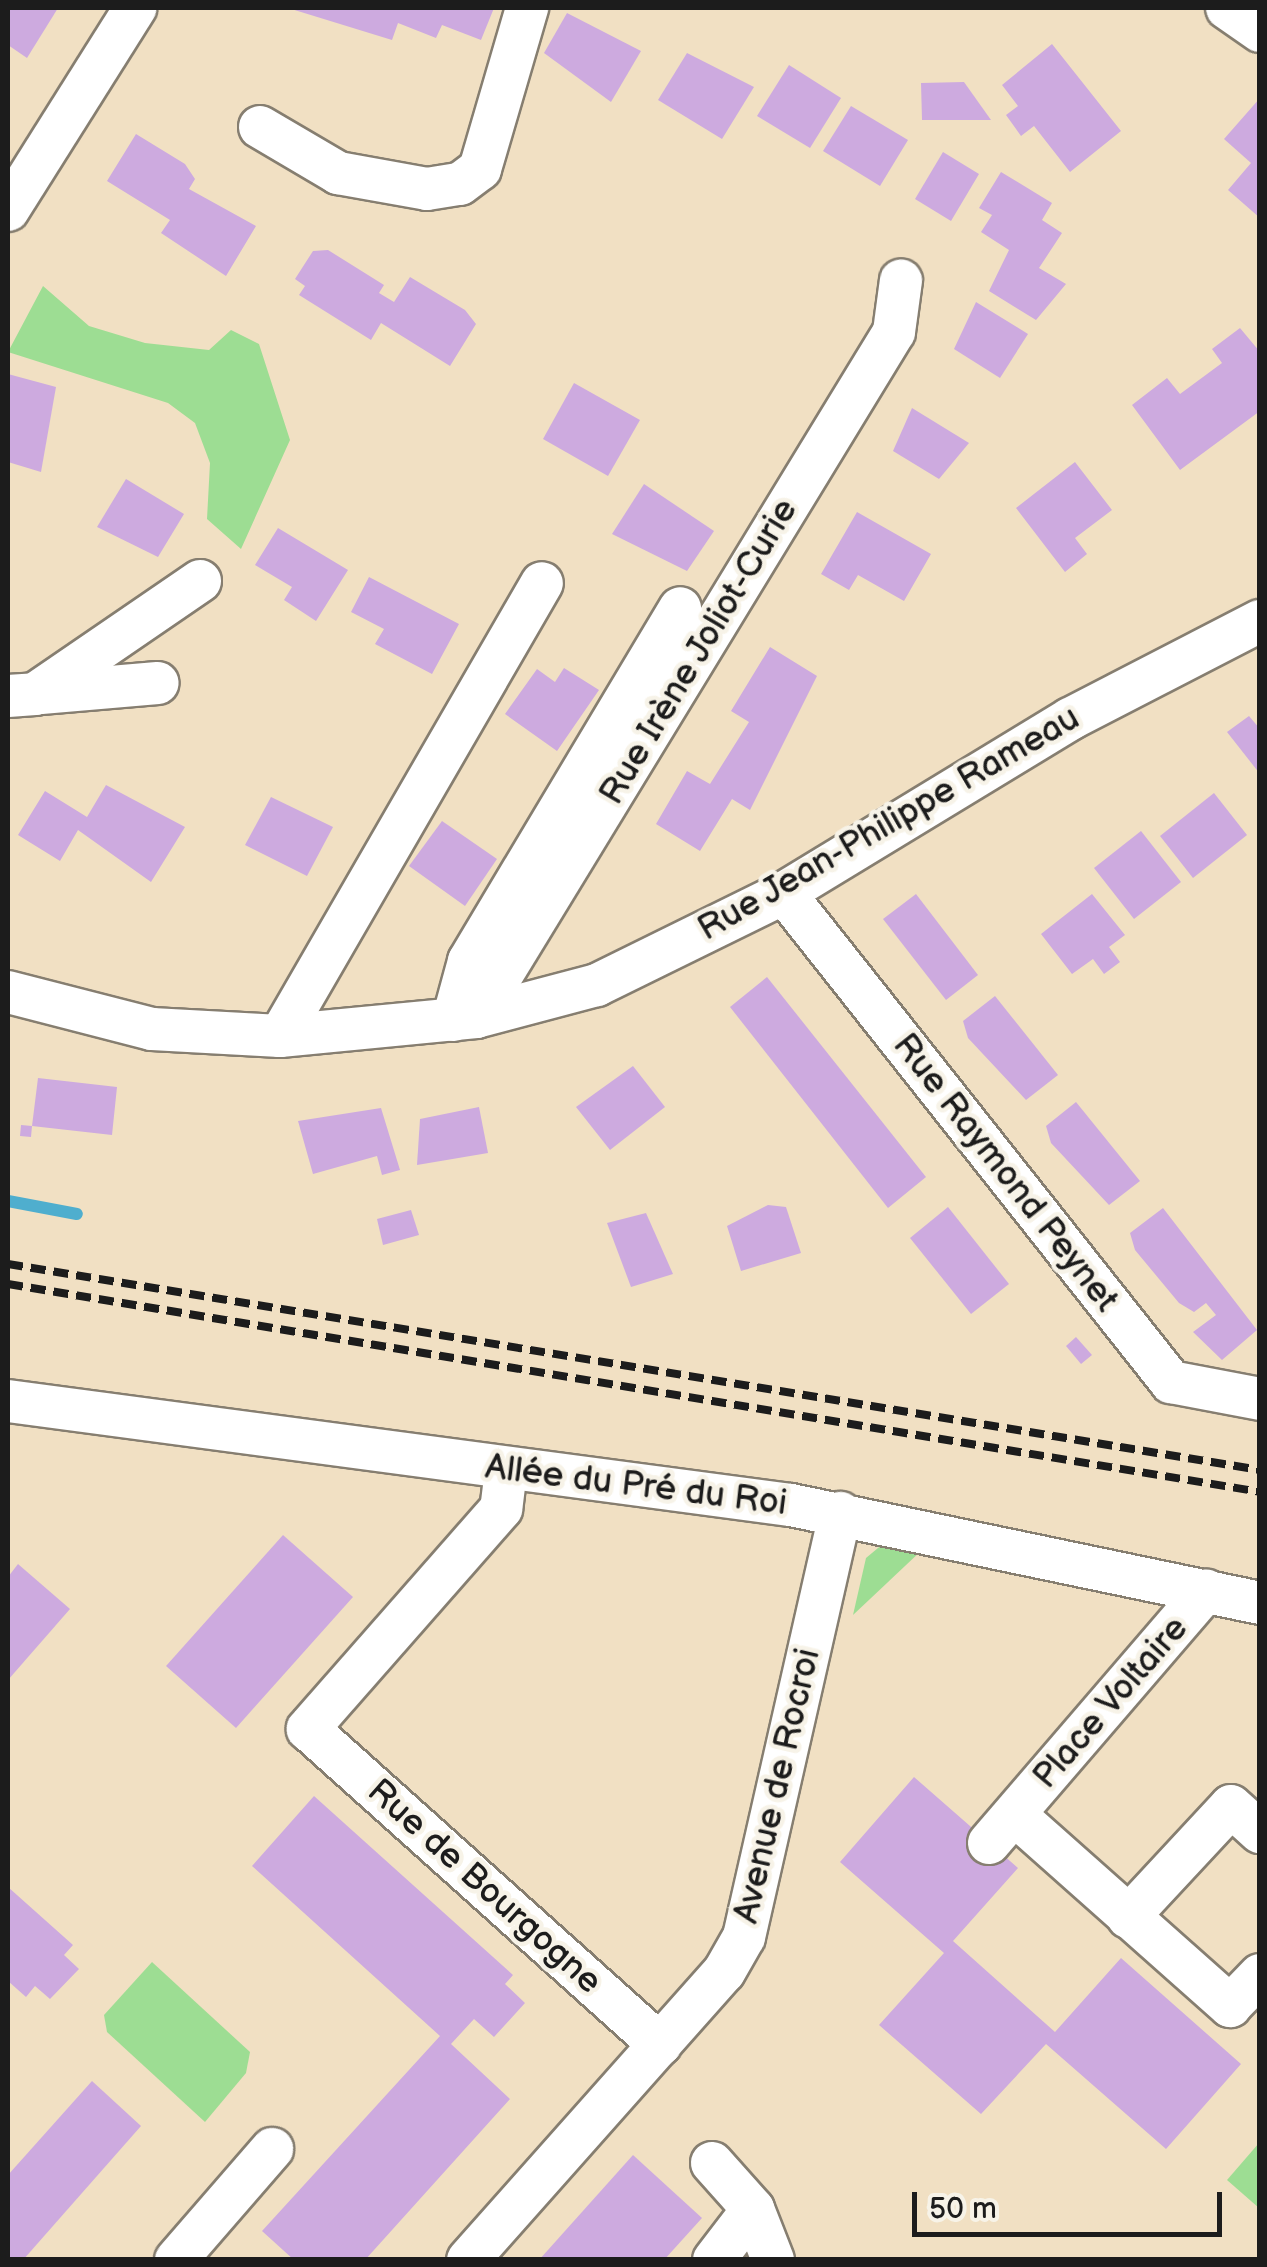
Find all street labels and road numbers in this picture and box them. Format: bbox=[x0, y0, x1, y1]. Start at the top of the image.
street label: Rue Irène Joliot-Curie bbox=[591, 491, 807, 813]
street label: Rue Jean-Philippe Rameau bbox=[690, 697, 1088, 951]
street label: Rue Raymond Peynet bbox=[883, 1026, 1127, 1320]
street label: Allée du Pré du Roi bbox=[483, 1447, 789, 1525]
street label: Place Voltaire bbox=[1025, 1608, 1197, 1798]
street label: Avenue de Rocroi bbox=[726, 1645, 830, 1927]
street label: Rue de Bourgogne bbox=[358, 1771, 610, 2003]

